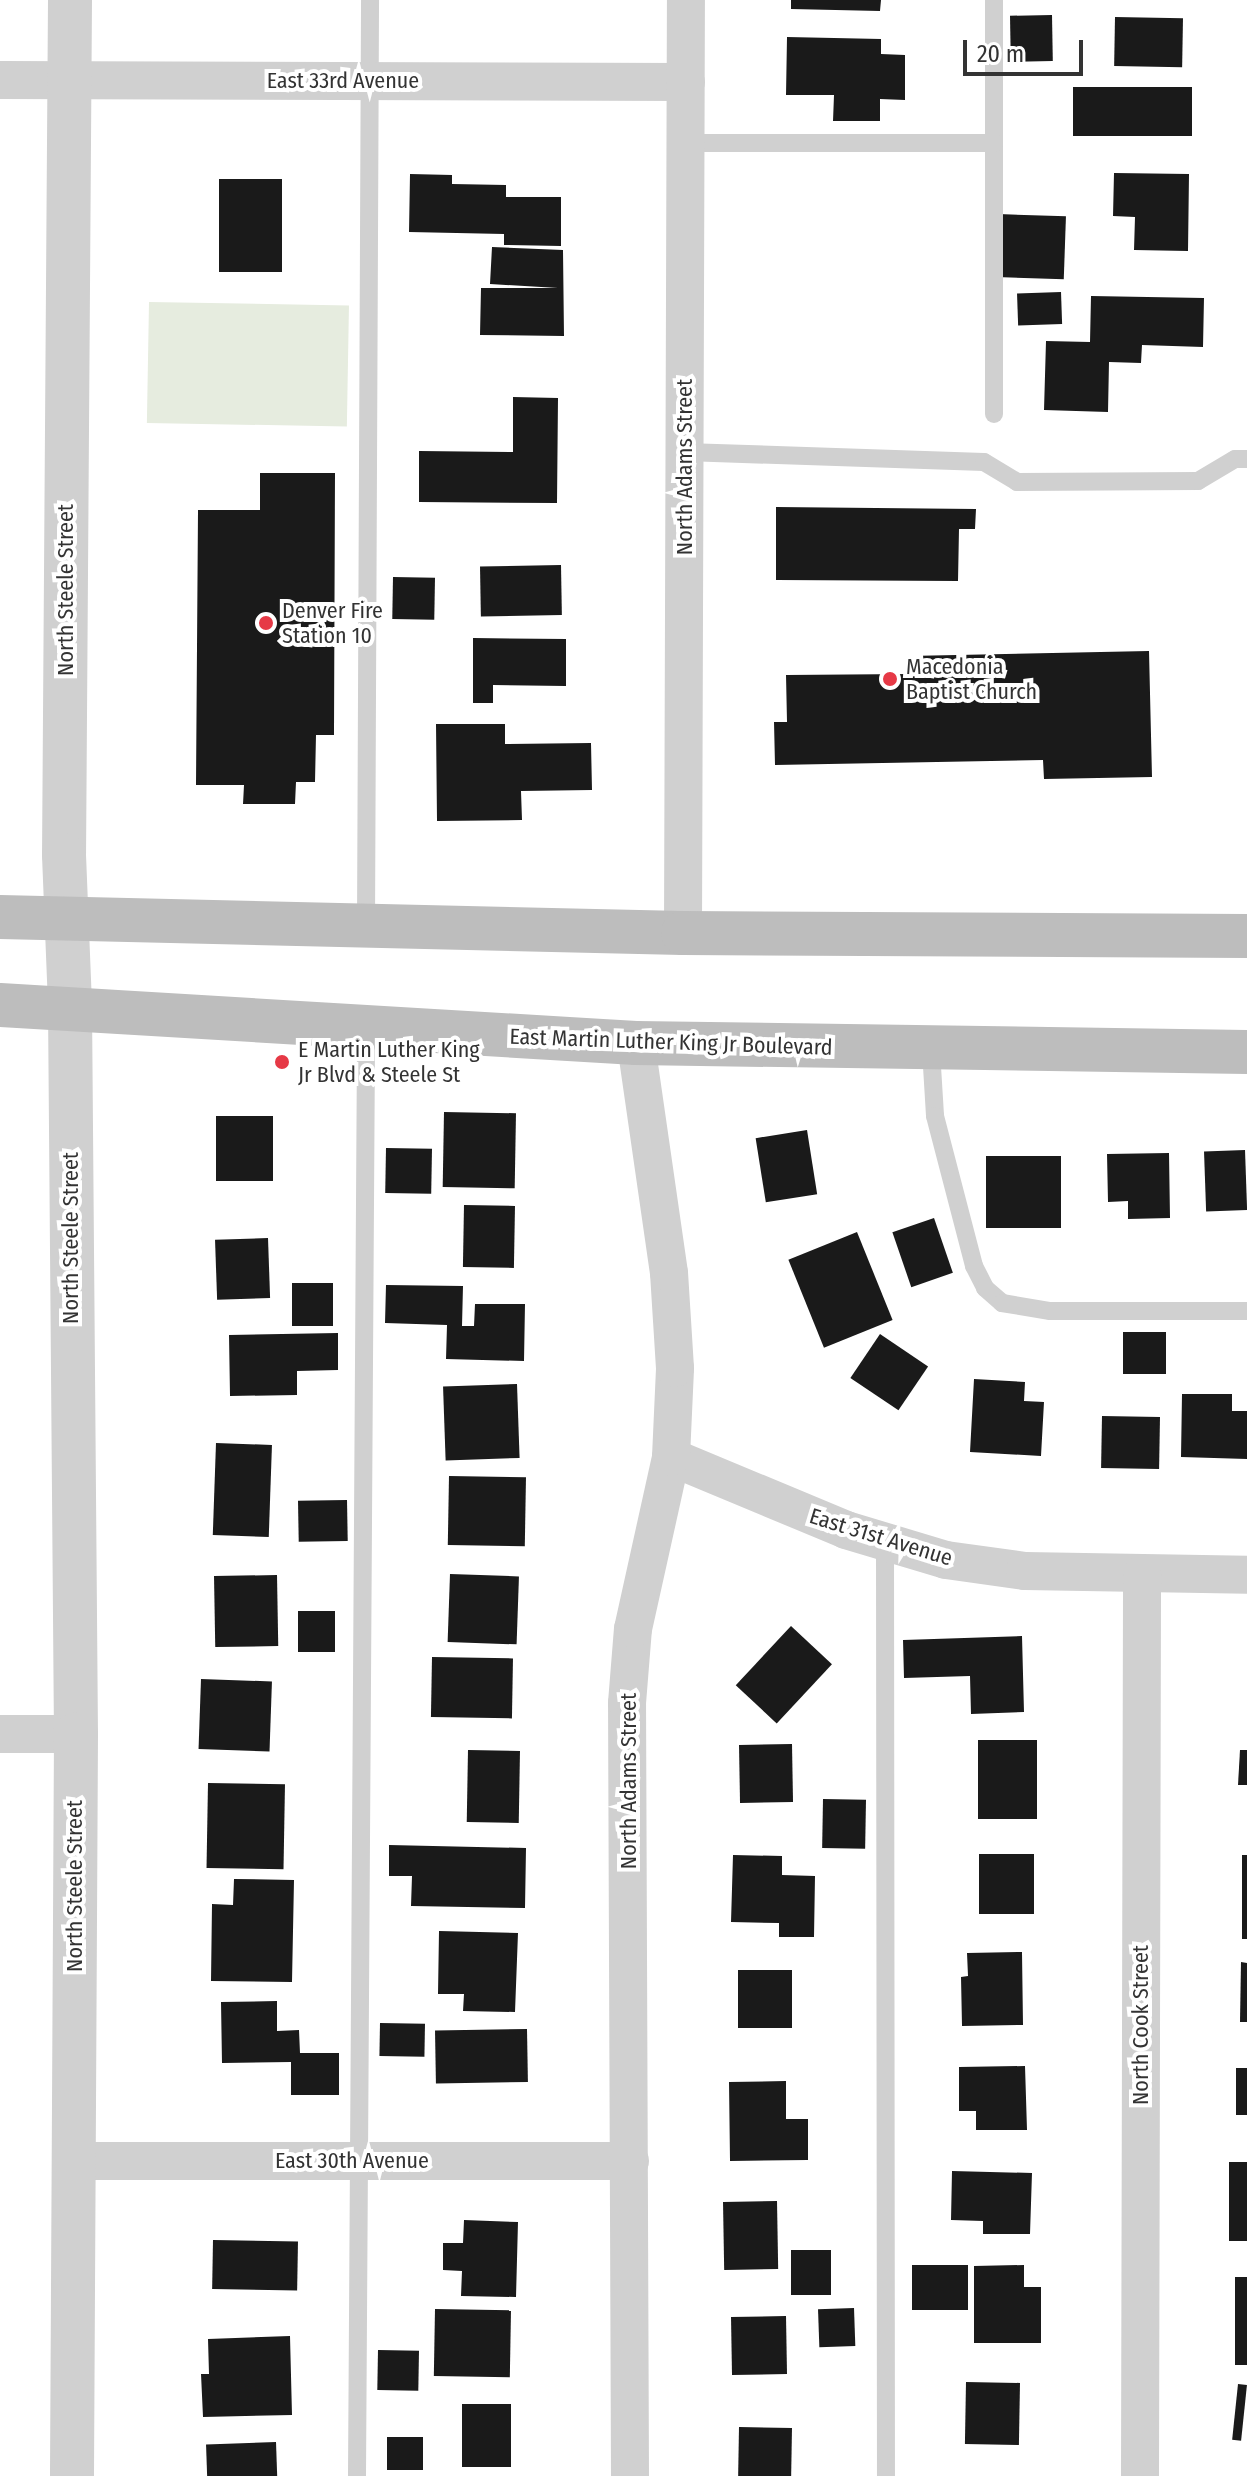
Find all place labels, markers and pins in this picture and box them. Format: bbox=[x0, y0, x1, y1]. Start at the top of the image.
place label: Denver Fire Station 10 bbox=[282, 597, 383, 648]
marker: Denver Fire Station 10 bbox=[257, 614, 275, 632]
place label: Macedonia Baptist Church bbox=[906, 653, 1037, 704]
marker: Macedonia Baptist Church bbox=[881, 670, 899, 688]
place label: E Martin Luther King Jr Blvd & Steele St bbox=[298, 1036, 480, 1088]
marker: E Martin Luther King Jr Blvd & Steele St bbox=[273, 1053, 291, 1071]

